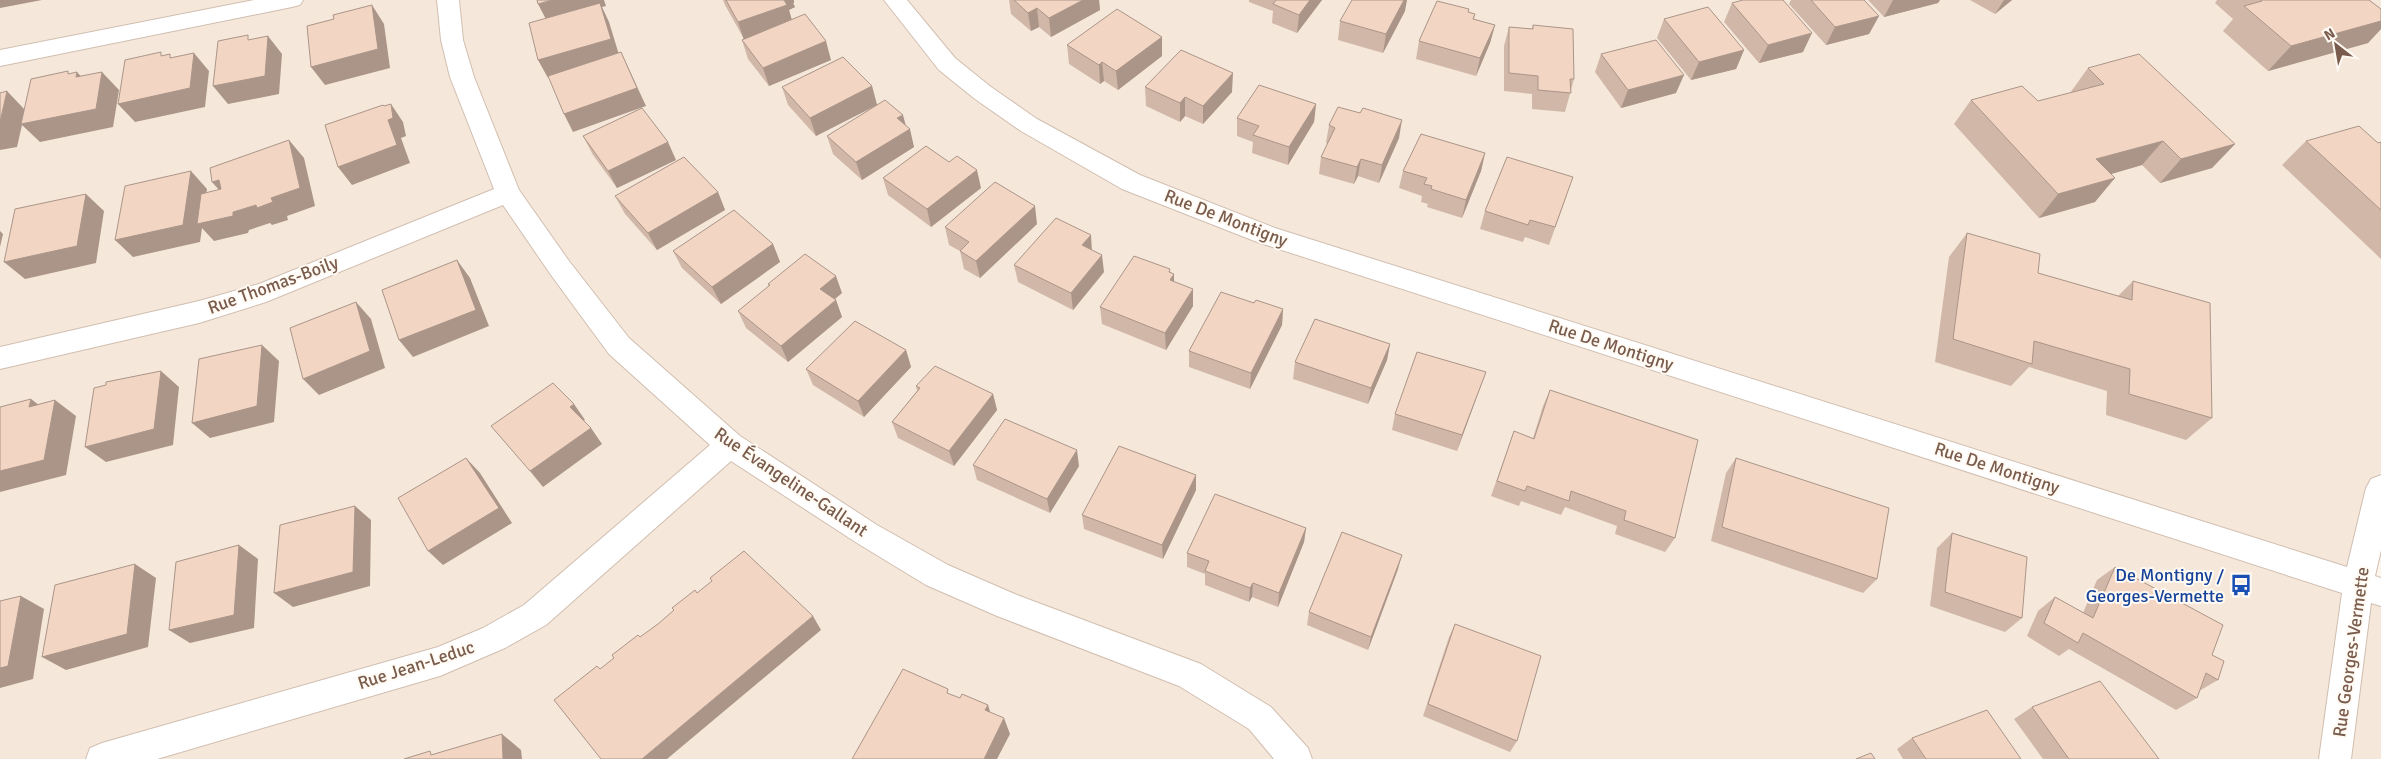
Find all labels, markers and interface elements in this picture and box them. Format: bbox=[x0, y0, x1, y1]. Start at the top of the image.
north arrow bbox=[2311, 20, 2361, 70]
text: N bbox=[2321, 24, 2338, 44]
street label: Rue De Montigny bbox=[1161, 184, 1291, 252]
street label: Rue Thomas-Boily bbox=[205, 251, 342, 319]
street label: Rue De Montigny bbox=[1546, 314, 1677, 376]
street label: Rue Évangeline-Gallant bbox=[710, 422, 872, 542]
street label: Rue De Montigny bbox=[1932, 437, 2063, 499]
place label: De Montigny / Georges-Vermette bbox=[2086, 564, 2224, 607]
street label: Rue Georges-Vermette bbox=[2328, 566, 2374, 738]
bus stop icon: De Montigny / Georges-Vermette bbox=[2228, 572, 2254, 598]
street label: Rue Jean-Leduc bbox=[355, 636, 477, 694]

